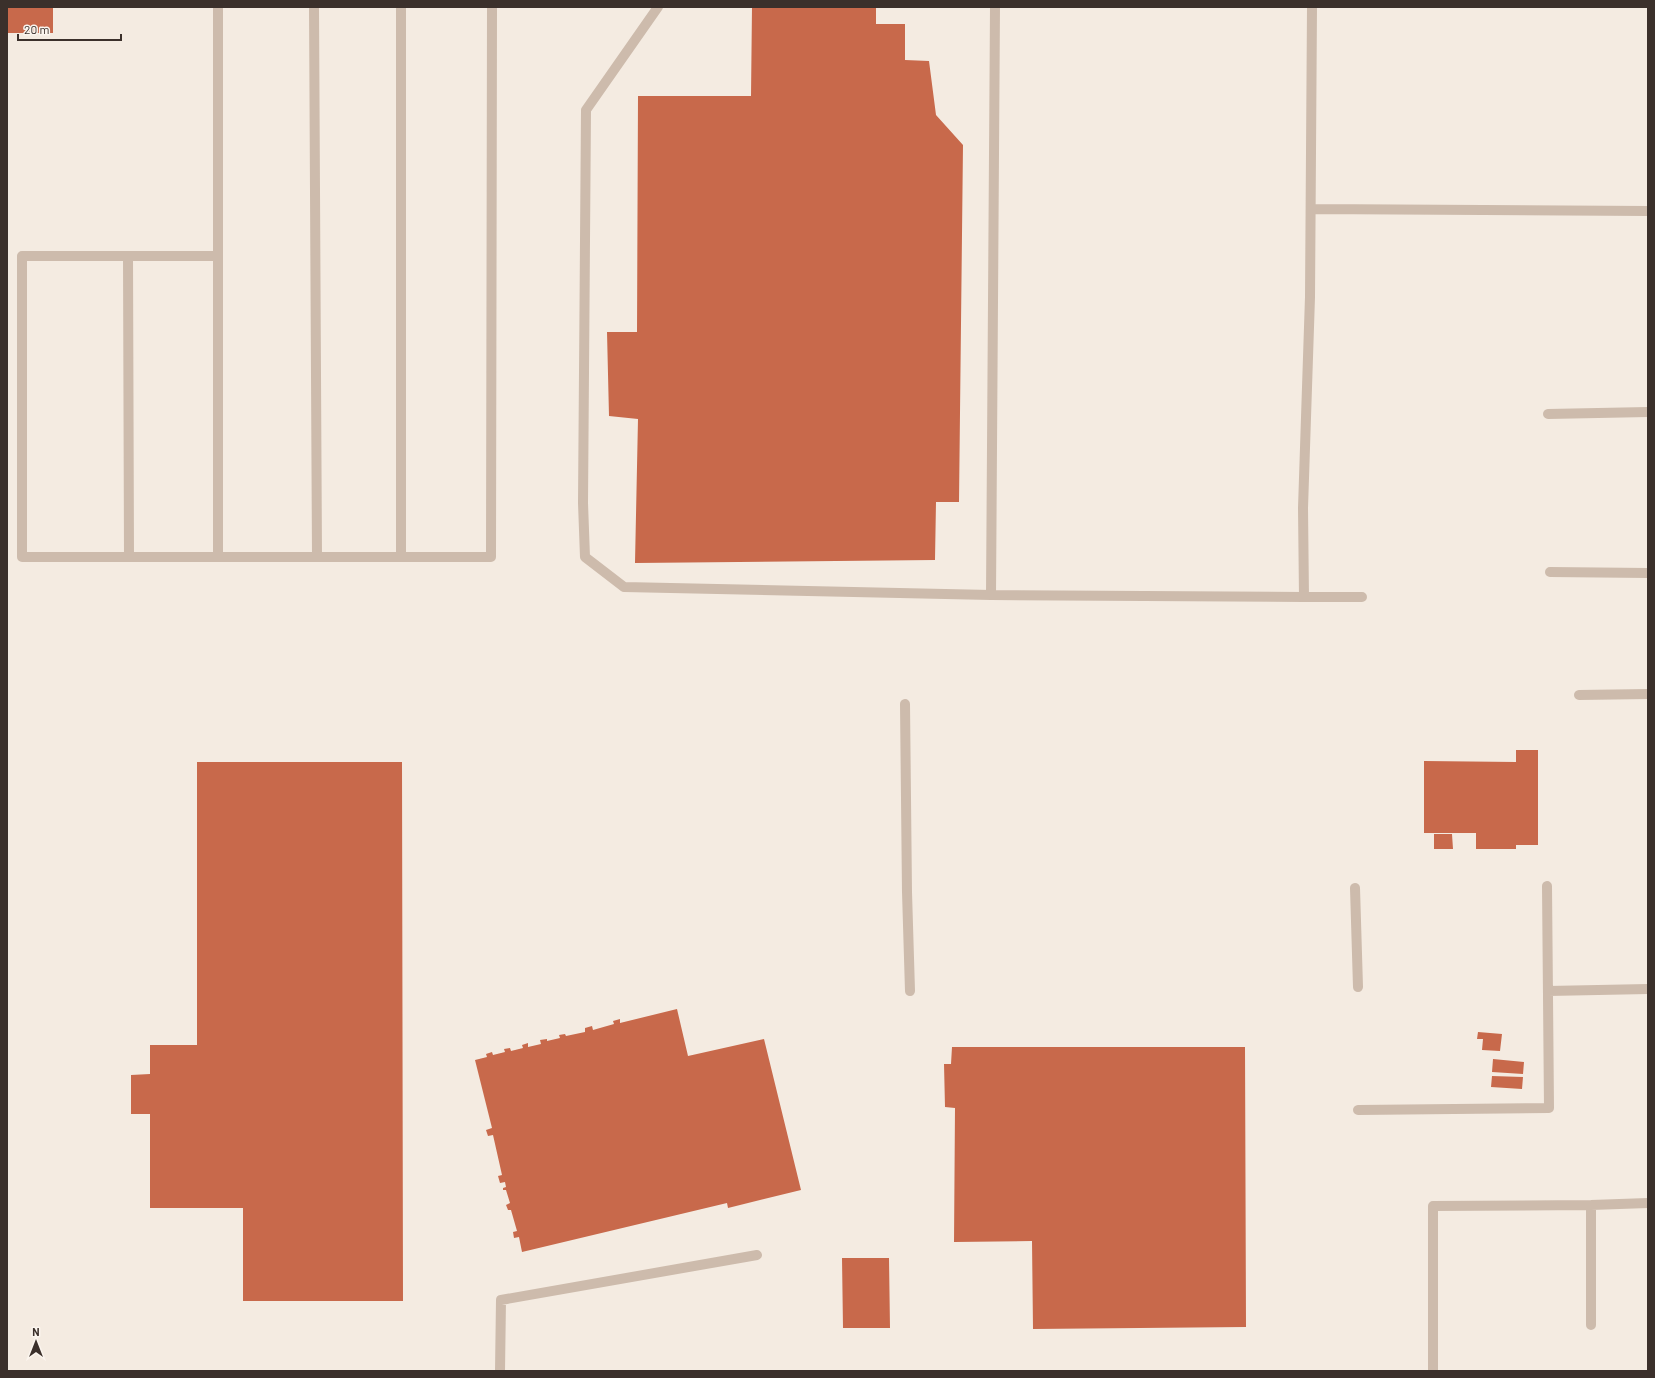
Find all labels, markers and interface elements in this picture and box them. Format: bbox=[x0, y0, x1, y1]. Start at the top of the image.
scale bar bbox=[18, 16, 121, 42]
text: 20 m bbox=[24, 22, 50, 36]
north arrow bbox=[16, 1322, 56, 1362]
text: N bbox=[32, 1325, 40, 1338]

